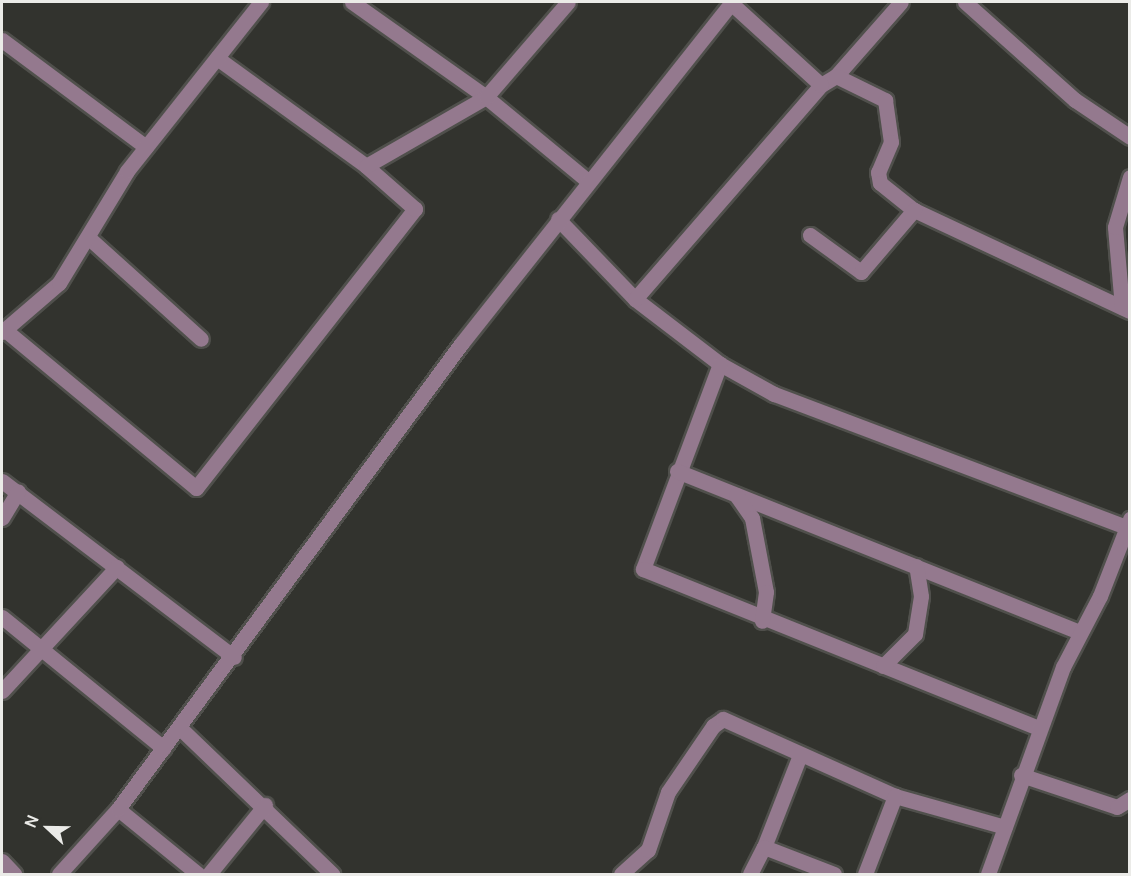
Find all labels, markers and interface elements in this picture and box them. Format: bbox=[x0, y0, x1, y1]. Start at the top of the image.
north arrow bbox=[18, 798, 78, 858]
text: N bbox=[19, 812, 44, 831]

